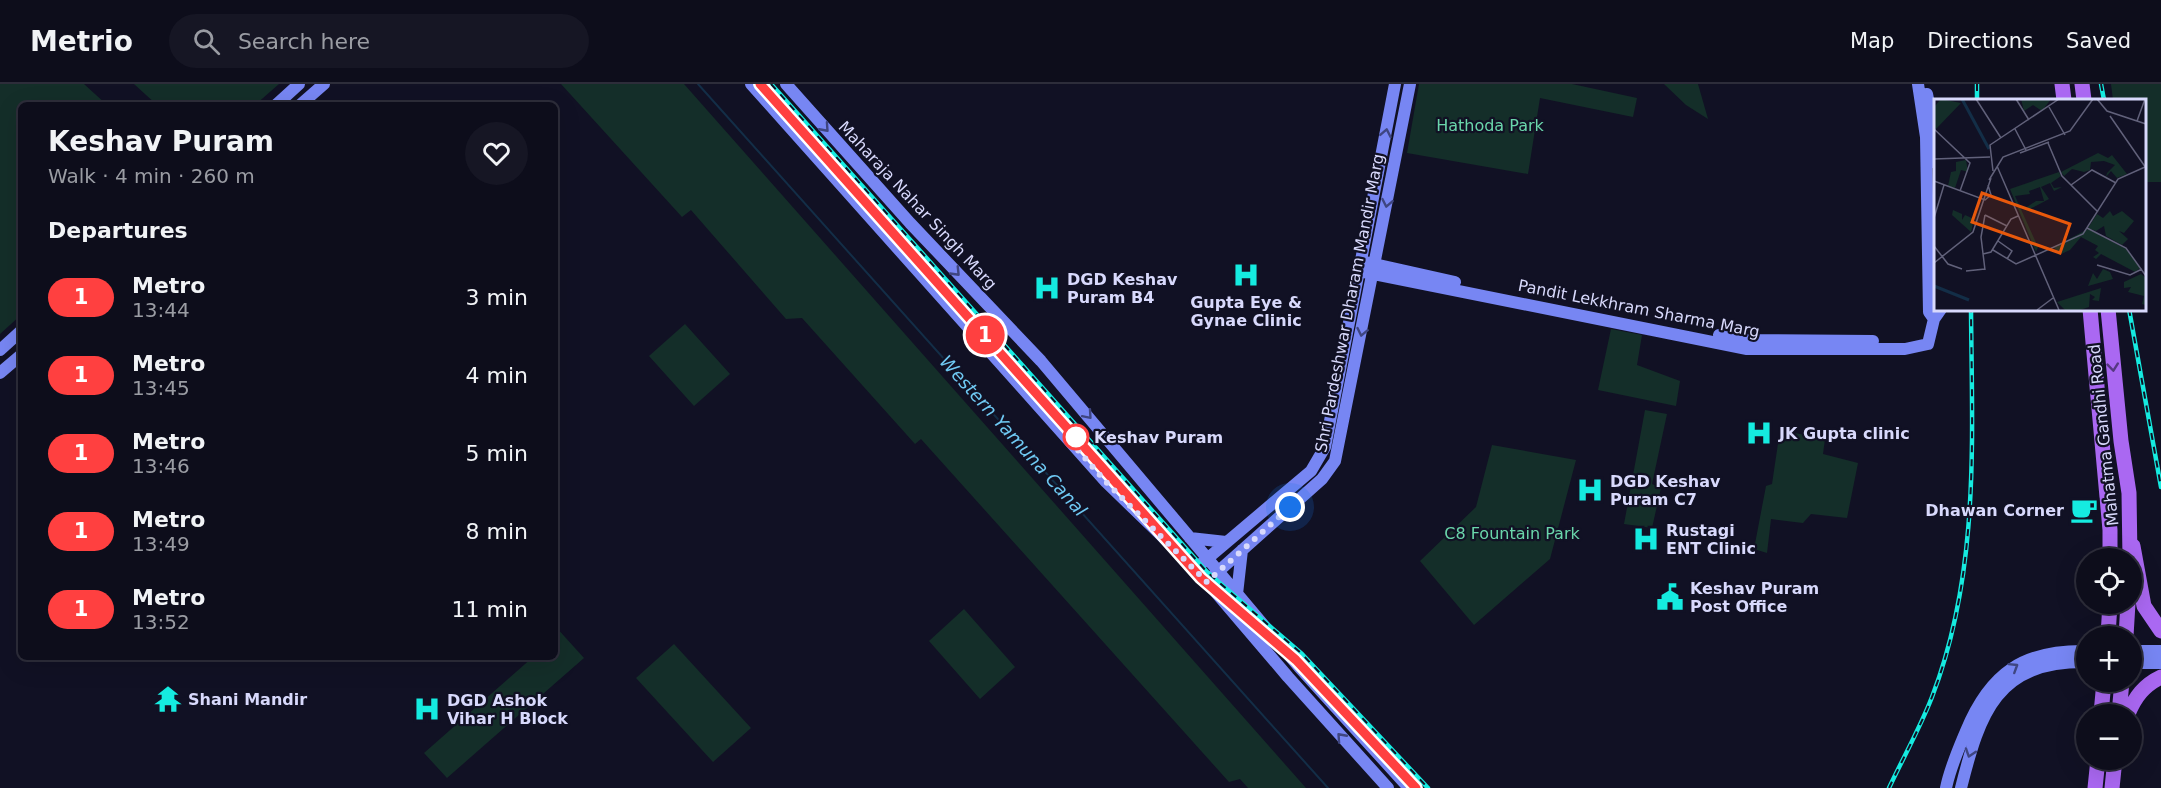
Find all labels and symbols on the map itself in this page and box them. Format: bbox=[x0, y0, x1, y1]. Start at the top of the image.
inset map bbox=[1934, 99, 2146, 310]
park label: Hathoda Park bbox=[1436, 116, 1545, 135]
street label: Maharaja Nahar Singh Marg bbox=[835, 117, 1001, 293]
one-way arrow bbox=[818, 121, 829, 132]
one-way arrow bbox=[1379, 128, 1392, 138]
street label: Shri Pardeshwar Dharam Mandir Marg bbox=[1311, 152, 1388, 454]
one-way arrow bbox=[1381, 198, 1394, 208]
hospital icon: Gupta Eye & Gynae Clinic bbox=[1231, 260, 1261, 290]
one-way arrow bbox=[949, 265, 960, 275]
place label: DGD Keshav Puram B4 bbox=[1067, 270, 1178, 307]
hospital icon: DGD Keshav Puram B4 bbox=[1032, 273, 1062, 303]
street label: Pandit Lekkhram Sharma Marg bbox=[1516, 276, 1761, 341]
place label: Gupta Eye & Gynae Clinic bbox=[1190, 293, 1302, 330]
line badge: 1 bbox=[966, 316, 1004, 354]
one-way arrow bbox=[1356, 327, 1369, 337]
street label: Mahatma Gandhi Road bbox=[2085, 343, 2122, 527]
water label: Western Yamuna Canal bbox=[935, 351, 1091, 521]
one-way arrow bbox=[2106, 363, 2119, 372]
one-way arrow bbox=[1081, 408, 1092, 419]
hospital icon: JK Gupta clinic bbox=[1744, 418, 1774, 448]
marker: Keshav Puram bbox=[1063, 424, 1089, 450]
place label: JK Gupta clinic bbox=[1778, 424, 1910, 443]
place label: Keshav Puram bbox=[1094, 428, 1223, 447]
place label: DGD Keshav Puram C7 bbox=[1610, 472, 1721, 509]
hospital icon: DGD Keshav Puram C7 bbox=[1575, 475, 1605, 505]
your location bbox=[1275, 492, 1305, 522]
cafe icon: Dhawan Corner bbox=[2069, 495, 2099, 525]
place label: Dhawan Corner bbox=[1925, 501, 2064, 520]
place label: Rustagi ENT Clinic bbox=[1666, 521, 1756, 558]
park label: C8 Fountain Park bbox=[1444, 524, 1580, 543]
hospital icon: Rustagi ENT Clinic bbox=[1631, 524, 1661, 554]
place label: Keshav Puram Post Office bbox=[1690, 579, 1819, 616]
public building icon: Keshav Puram Post Office bbox=[1655, 582, 1685, 612]
one-way arrow bbox=[2008, 662, 2018, 674]
temple icon: Shani Mandir bbox=[153, 684, 183, 714]
place label: Shani Mandir bbox=[188, 690, 307, 709]
place label: DGD Ashok Vihar H Block bbox=[447, 691, 568, 728]
hospital icon: DGD Ashok Vihar H Block bbox=[412, 694, 442, 724]
one-way arrow bbox=[1337, 733, 1348, 743]
one-way arrow bbox=[1965, 747, 1977, 758]

